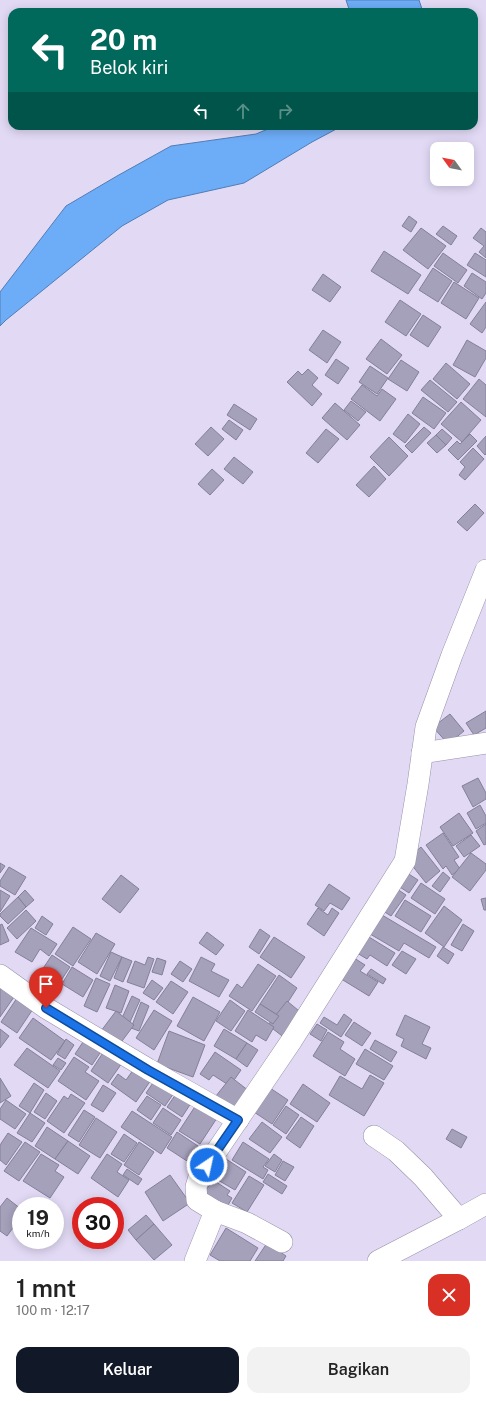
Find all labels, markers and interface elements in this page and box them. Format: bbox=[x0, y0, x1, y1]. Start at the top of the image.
text: 20 m bbox=[90, 23, 157, 56]
icon: left bbox=[24, 24, 76, 76]
text: Belok kiri bbox=[90, 57, 168, 78]
icon: left bbox=[190, 100, 212, 122]
icon: ahead bbox=[232, 100, 254, 122]
icon: right bbox=[274, 100, 296, 122]
north arrow bbox=[430, 142, 474, 186]
map controls bbox=[430, 142, 474, 186]
pin bbox=[29, 967, 63, 1008]
icon: arrive bbox=[35, 973, 57, 995]
position arrow bbox=[186, 1144, 228, 1186]
speed limit sign: 30 bbox=[72, 1197, 124, 1249]
text: 19 bbox=[27, 1206, 49, 1230]
text: km/h bbox=[26, 1227, 50, 1239]
text: 1 mnt bbox=[16, 1274, 76, 1302]
button: close bbox=[428, 1274, 470, 1316]
text: 100 m · 12:17 bbox=[16, 1303, 90, 1318]
button: Keluar bbox=[16, 1347, 239, 1393]
button: Bagikan bbox=[247, 1347, 470, 1393]

